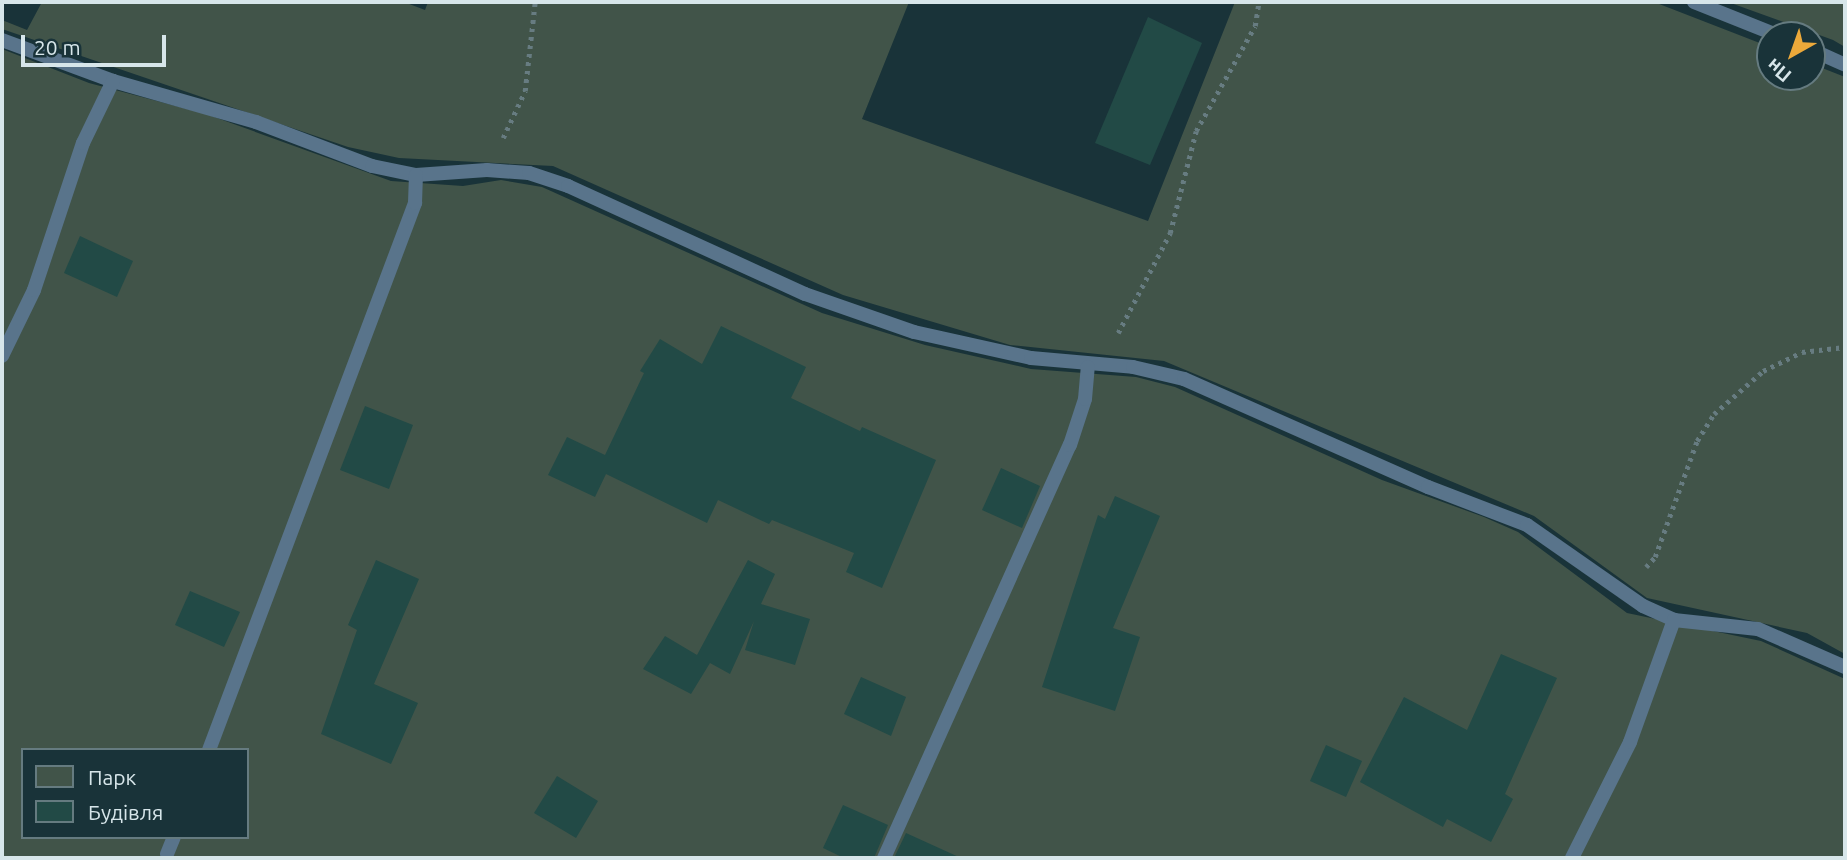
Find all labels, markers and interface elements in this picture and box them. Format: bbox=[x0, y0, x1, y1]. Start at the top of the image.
scale bar bbox=[24, 21, 170, 65]
north arrow bbox=[1756, 21, 1826, 91]
text: 20 m bbox=[34, 35, 81, 59]
text: Пн bbox=[1762, 54, 1795, 87]
legend bbox=[21, 748, 248, 839]
text: Парк bbox=[88, 765, 136, 789]
text: Будівля bbox=[88, 800, 163, 824]

